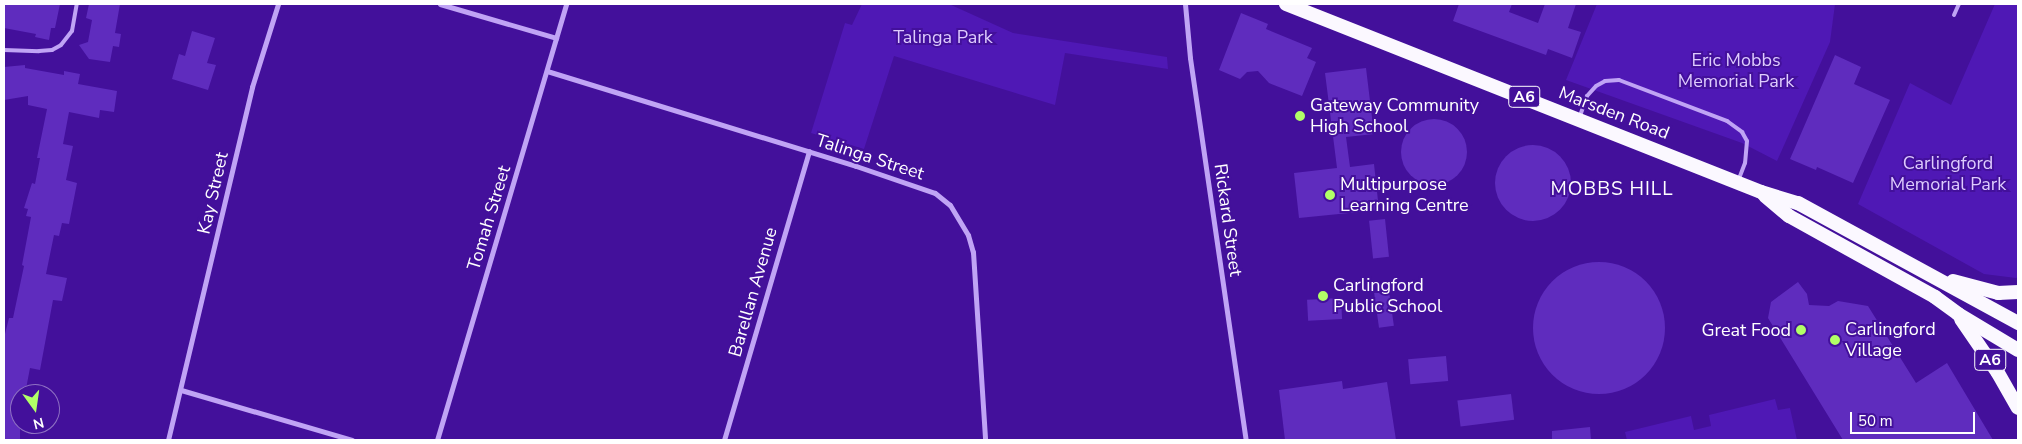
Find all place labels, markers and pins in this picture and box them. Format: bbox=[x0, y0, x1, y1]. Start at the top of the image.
place label: Gateway Community High School bbox=[1310, 95, 1479, 138]
marker: Gateway Community High School bbox=[1294, 110, 1306, 122]
place label: Multipurpose Learning Centre bbox=[1340, 174, 1469, 216]
marker: Multipurpose Learning Centre bbox=[1324, 189, 1336, 201]
place label: Carlingford Public School bbox=[1333, 275, 1442, 318]
marker: Carlingford Public School bbox=[1317, 290, 1329, 302]
place label: Great Food bbox=[1702, 319, 1791, 341]
place label: Carlingford Village bbox=[1845, 319, 1936, 362]
marker: Great Food bbox=[1795, 324, 1807, 336]
marker: Carlingford Village bbox=[1829, 334, 1841, 346]

